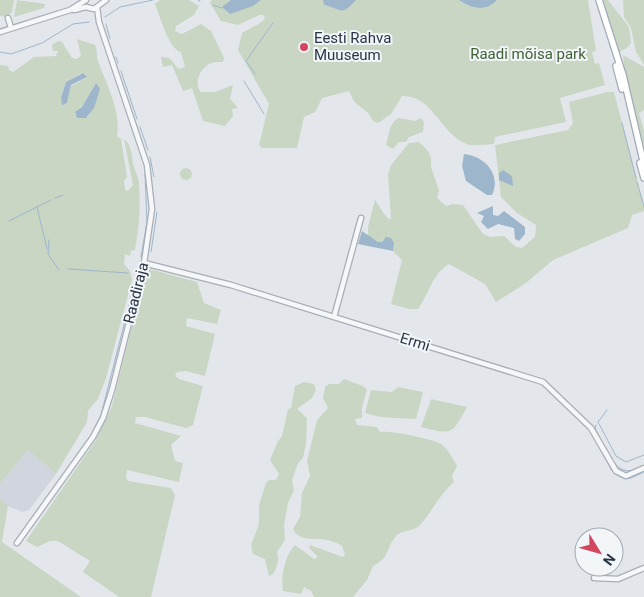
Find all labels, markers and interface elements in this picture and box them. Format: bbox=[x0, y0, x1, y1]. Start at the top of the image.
place label: Eesti Rahva Muuseum bbox=[314, 29, 391, 64]
marker: Eesti Rahva Muuseum bbox=[298, 41, 310, 53]
park label: Raadi mõisa park bbox=[470, 45, 586, 63]
street label: Raadiraja bbox=[120, 261, 152, 325]
street label: Ermi bbox=[398, 329, 432, 355]
north arrow bbox=[574, 527, 624, 577]
text: N bbox=[600, 551, 619, 569]

